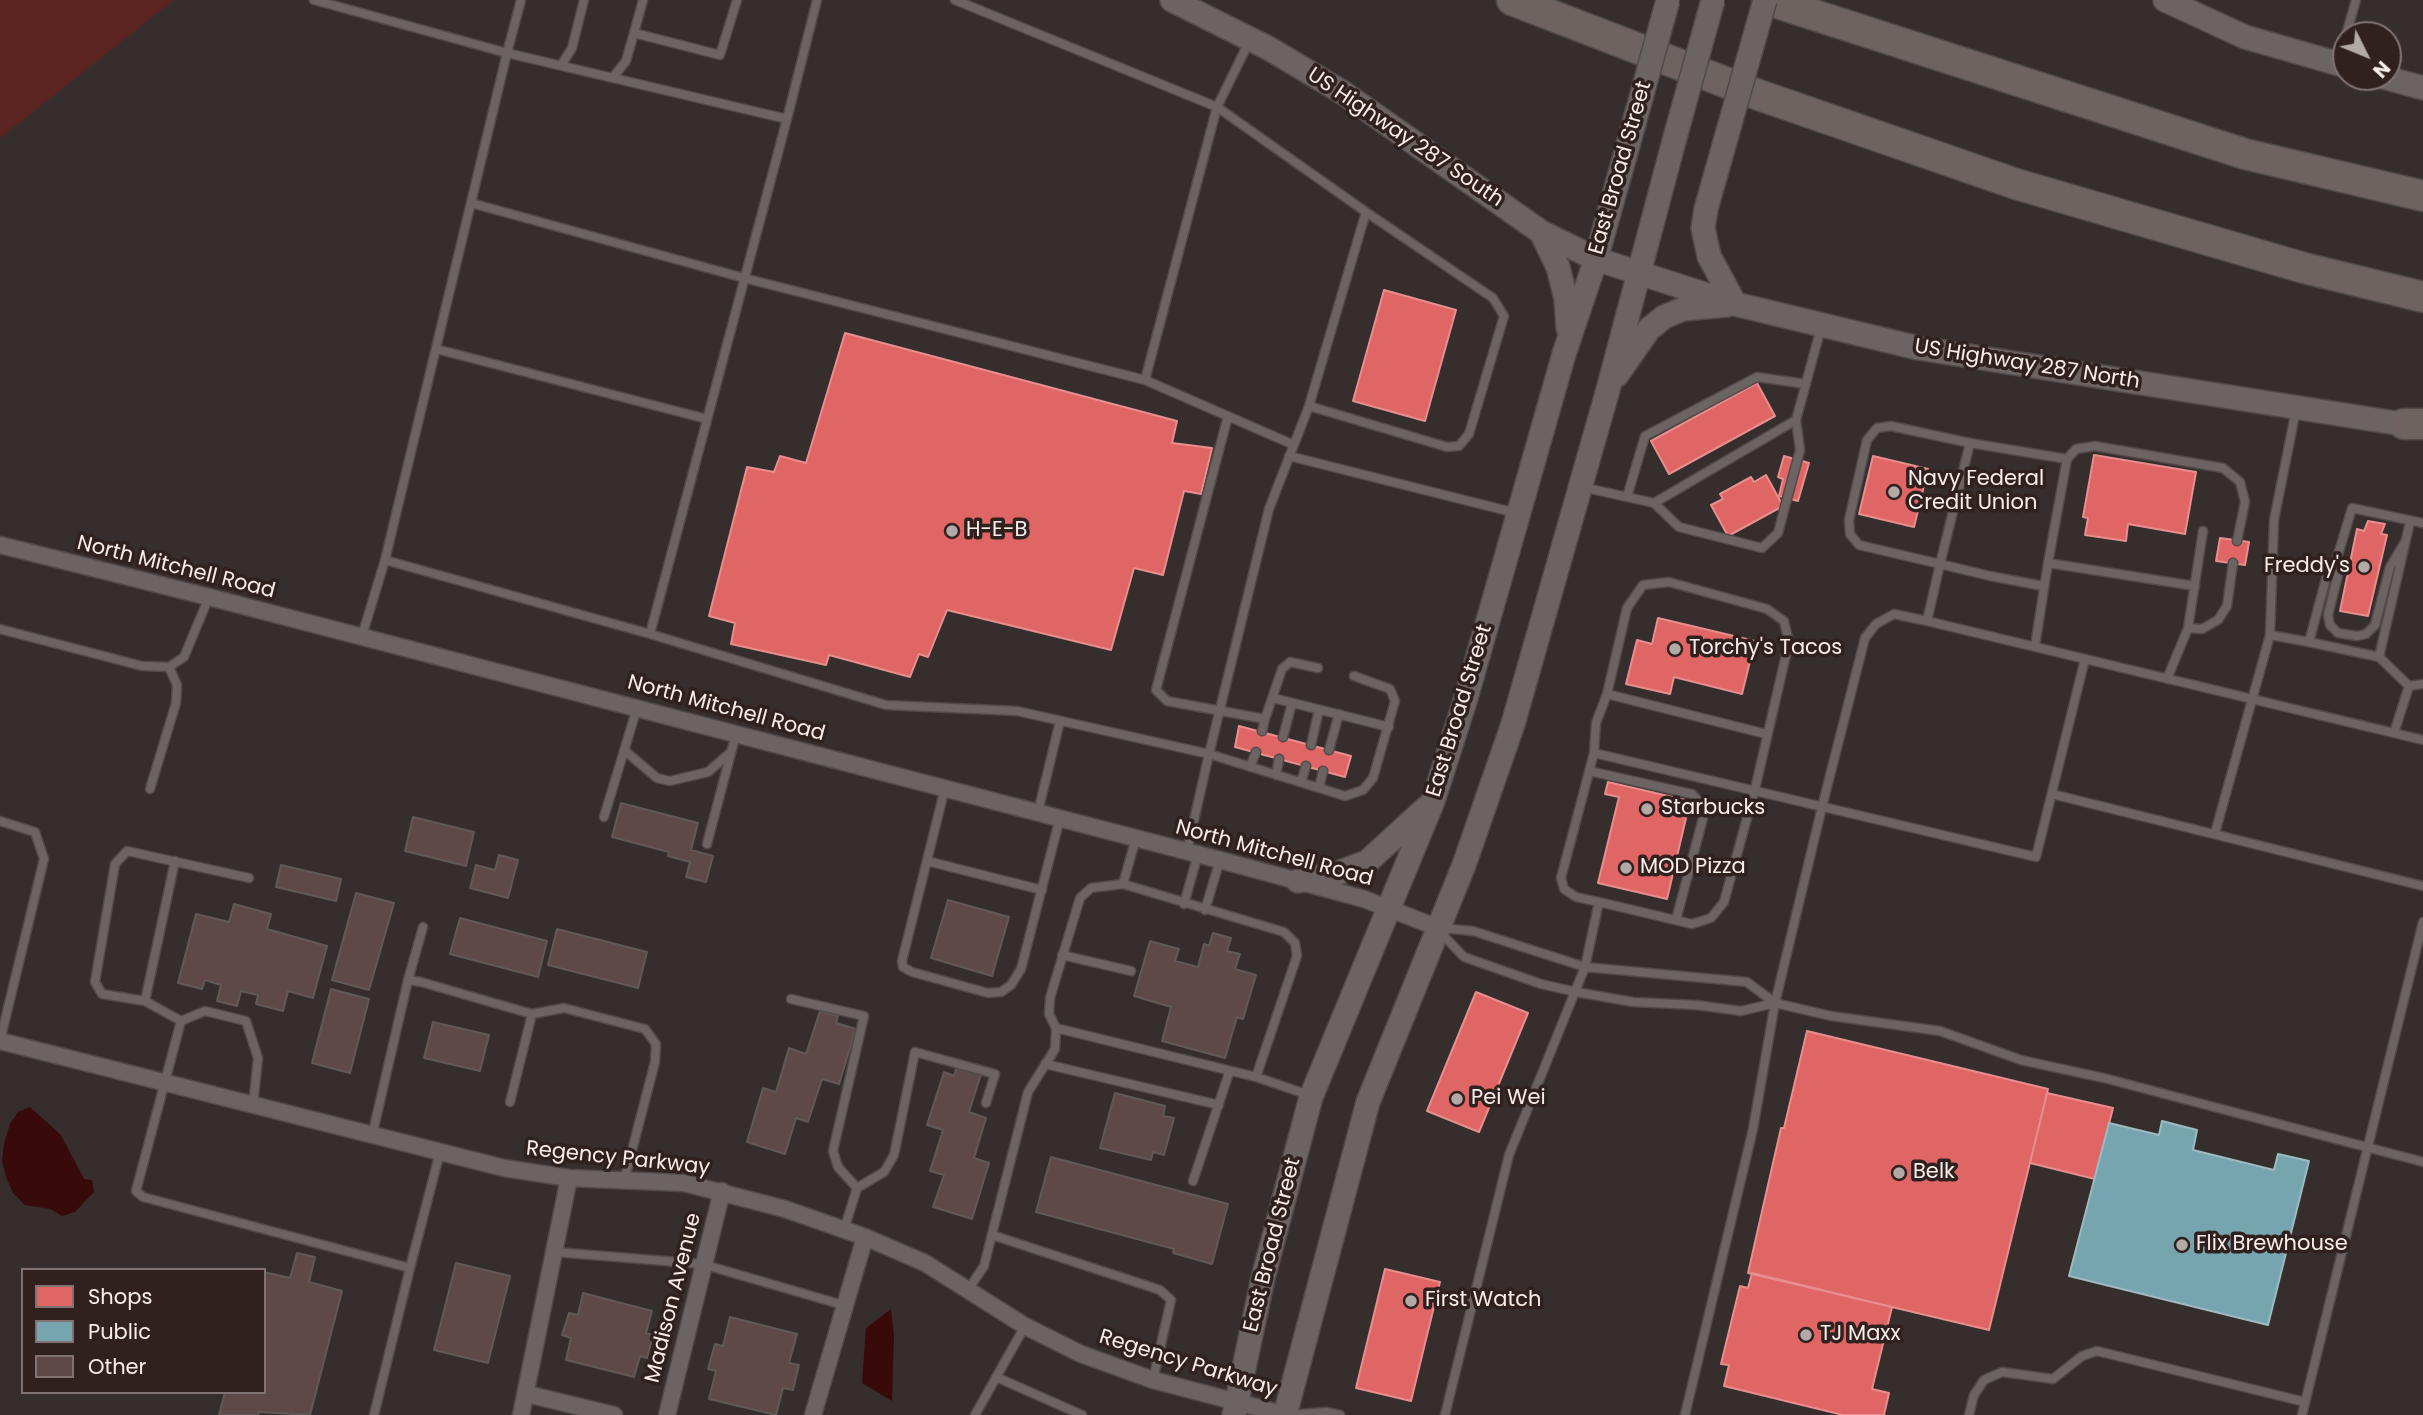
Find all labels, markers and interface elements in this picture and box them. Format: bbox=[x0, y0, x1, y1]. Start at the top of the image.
north arrow bbox=[2332, 21, 2402, 91]
text: N bbox=[2367, 55, 2396, 84]
street label: US Highway 287 South bbox=[1302, 63, 1508, 213]
street label: East Broad Street bbox=[1584, 79, 1658, 257]
street label: US Highway 287 North bbox=[1913, 335, 2141, 395]
place label: Navy Federal Credit Union bbox=[1908, 467, 2044, 517]
marker: Navy Federal Credit Union bbox=[1886, 484, 1902, 500]
place label: H-E-B bbox=[966, 518, 1027, 544]
marker: H-E-B bbox=[944, 523, 960, 539]
street label: North Mitchell Road bbox=[74, 531, 278, 605]
place label: Freddy's bbox=[2264, 554, 2350, 580]
marker: Freddy's bbox=[2356, 559, 2372, 575]
street label: East Broad Street bbox=[1422, 622, 1498, 800]
place label: Torchy's Tacos bbox=[1689, 636, 1842, 662]
marker: Torchy's Tacos bbox=[1667, 641, 1683, 657]
street label: North Mitchell Road bbox=[625, 671, 827, 747]
place label: Starbucks bbox=[1661, 796, 1765, 822]
marker: Starbucks bbox=[1639, 801, 1655, 817]
street label: North Mitchell Road bbox=[1173, 816, 1375, 892]
place label: MOD Pizza bbox=[1640, 855, 1746, 881]
marker: MOD Pizza bbox=[1618, 860, 1634, 876]
place label: Pei Wei bbox=[1471, 1086, 1546, 1112]
marker: Pei Wei bbox=[1449, 1091, 1465, 1107]
street label: Regency Parkway bbox=[525, 1137, 711, 1181]
street label: East Broad Street bbox=[1239, 1155, 1307, 1335]
place label: Belk bbox=[1913, 1160, 1955, 1186]
marker: Belk bbox=[1891, 1165, 1907, 1181]
street label: Madison Avenue bbox=[641, 1211, 707, 1385]
place label: Flix Brewhouse bbox=[2196, 1232, 2348, 1258]
marker: Flix Brewhouse bbox=[2174, 1237, 2190, 1253]
legend bbox=[21, 1268, 266, 1394]
text: Shops bbox=[88, 1282, 152, 1311]
place label: First Watch bbox=[1425, 1288, 1541, 1314]
marker: First Watch bbox=[1403, 1293, 1419, 1309]
text: Public bbox=[88, 1317, 151, 1346]
place label: TJ Maxx bbox=[1820, 1322, 1900, 1348]
street label: Regency Parkway bbox=[1096, 1325, 1280, 1403]
marker: TJ Maxx bbox=[1798, 1327, 1814, 1343]
text: Other bbox=[88, 1352, 146, 1381]

